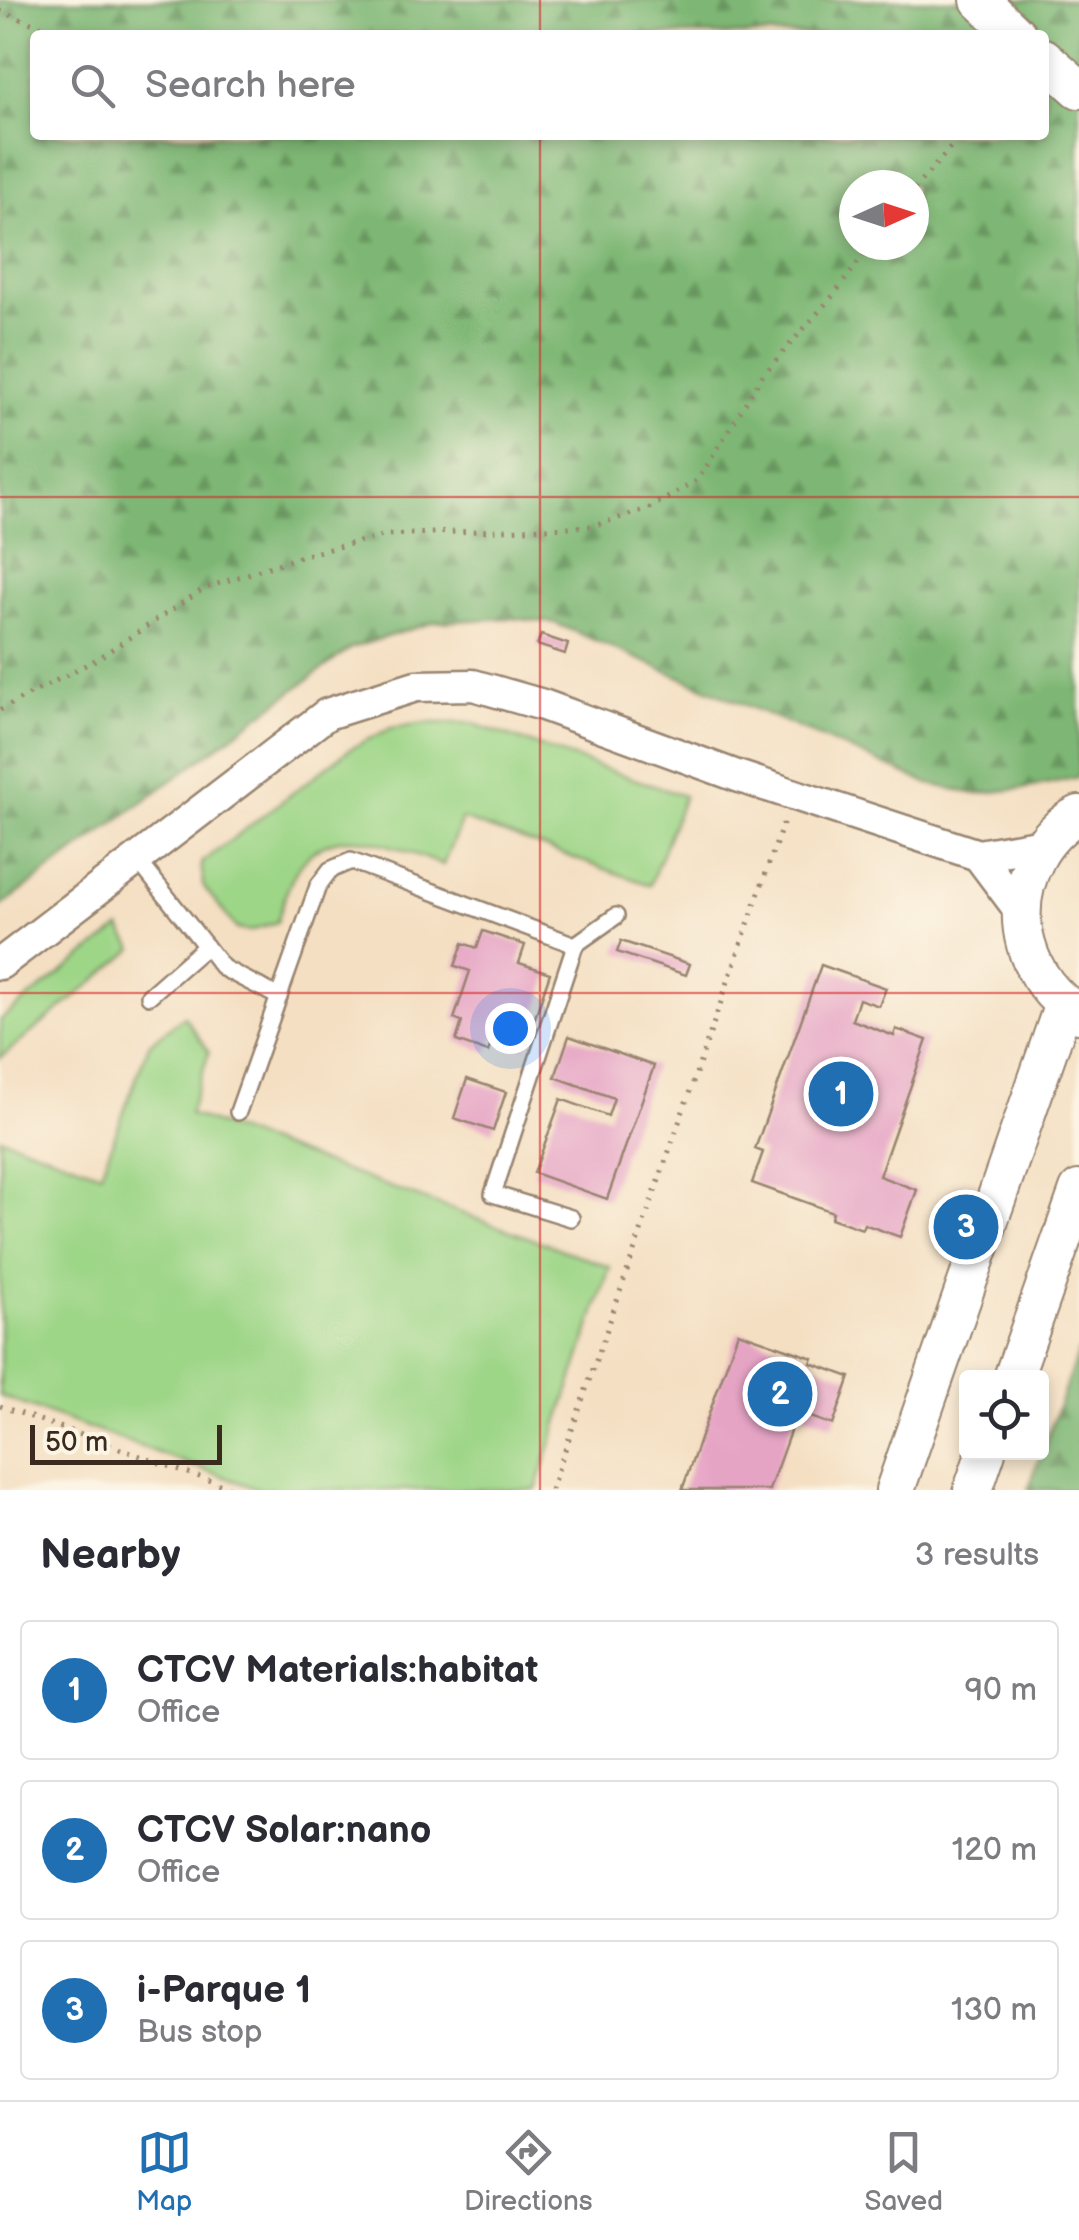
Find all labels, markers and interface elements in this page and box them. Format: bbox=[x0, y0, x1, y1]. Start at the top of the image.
search box bbox=[30, 30, 1049, 140]
icon: search bbox=[65, 58, 120, 113]
text: Search here bbox=[145, 63, 356, 108]
north arrow bbox=[839, 170, 929, 260]
your location bbox=[485, 1003, 536, 1054]
pin: 1 bbox=[808, 1056, 874, 1132]
pin: 3 bbox=[934, 1190, 998, 1264]
pin: 2 bbox=[748, 1356, 812, 1432]
map controls bbox=[959, 1370, 1049, 1460]
button: locate bbox=[959, 1370, 1049, 1460]
scale bar bbox=[30, 1420, 222, 1464]
text: 50 m bbox=[45, 1426, 108, 1459]
text: Nearby bbox=[40, 1530, 180, 1581]
text: 3 results bbox=[915, 1536, 1039, 1575]
text: CTCV Materials:habitat bbox=[137, 1648, 538, 1693]
text: 1 bbox=[68, 1671, 81, 1710]
text: 90 m bbox=[965, 1671, 1037, 1710]
text: Office bbox=[137, 1693, 220, 1732]
text: CTCV Solar:nano bbox=[137, 1808, 431, 1853]
text: 2 bbox=[65, 1831, 84, 1870]
text: 120 m bbox=[952, 1831, 1037, 1870]
text: Office bbox=[137, 1853, 220, 1892]
text: i-Parque 1 bbox=[137, 1968, 311, 2013]
text: 3 bbox=[65, 1991, 84, 2030]
text: 130 m bbox=[951, 1991, 1037, 2030]
text: Bus stop bbox=[137, 2013, 263, 2052]
tab: Map bbox=[136, 2125, 192, 2218]
tab: Directions bbox=[464, 2125, 593, 2218]
tab: Saved bbox=[865, 2125, 943, 2218]

